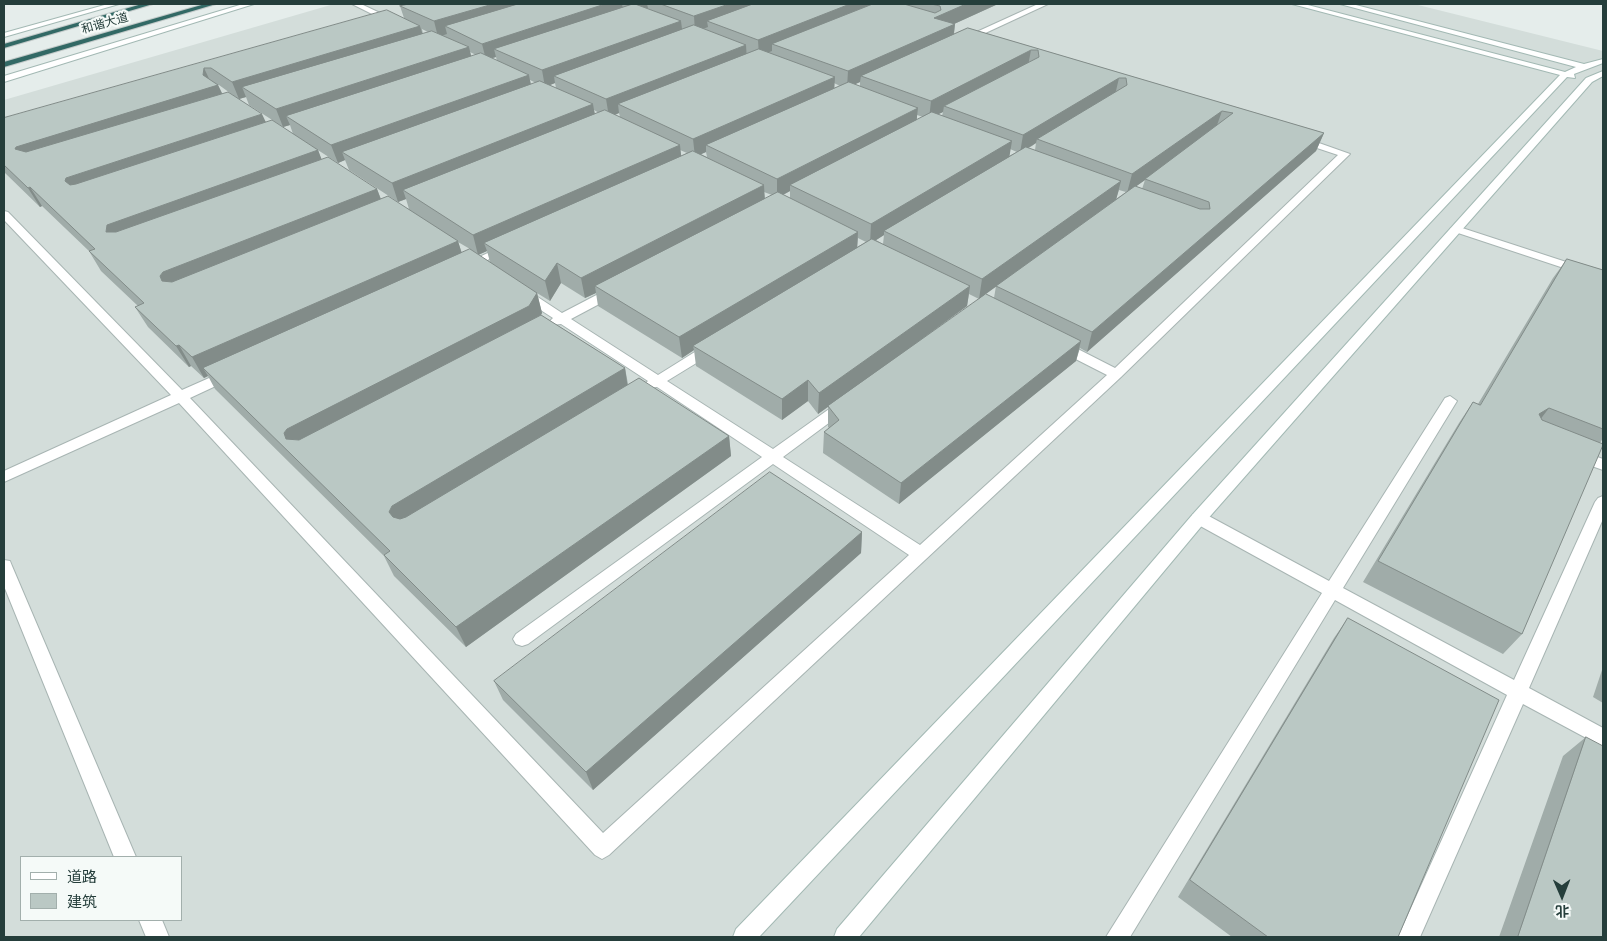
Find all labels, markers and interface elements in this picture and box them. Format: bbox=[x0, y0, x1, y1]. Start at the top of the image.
street label: 和谐大道 bbox=[80, 10, 130, 38]
legend bbox=[20, 856, 182, 921]
text: 道路 bbox=[67, 868, 97, 886]
north arrow bbox=[1537, 871, 1587, 921]
text: 建筑 bbox=[67, 893, 97, 911]
text: 北 bbox=[1555, 903, 1569, 919]

